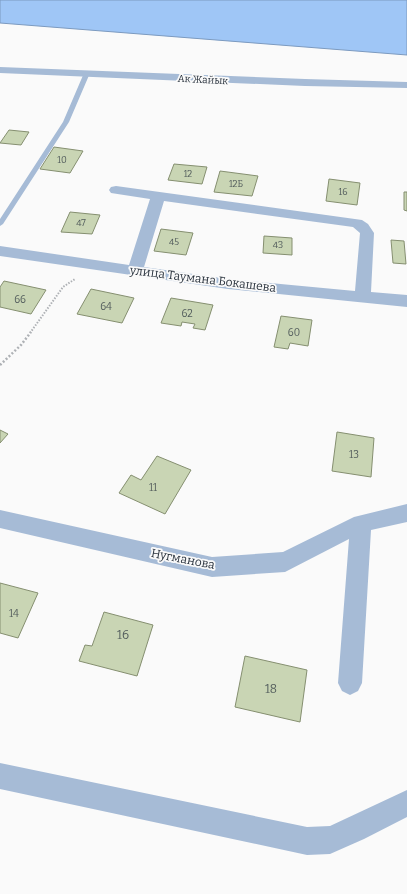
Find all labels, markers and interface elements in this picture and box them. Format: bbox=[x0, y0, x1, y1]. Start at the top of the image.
street label: Ак Жайык bbox=[177, 73, 229, 87]
house number: 10 bbox=[57, 155, 67, 165]
house number: 12 bbox=[184, 169, 192, 179]
house number: 12Б bbox=[229, 179, 243, 189]
house number: 16 bbox=[339, 187, 347, 197]
house number: 47 bbox=[76, 218, 86, 228]
house number: 45 bbox=[169, 237, 179, 247]
house number: 43 bbox=[273, 240, 283, 250]
street label: улица Таумана Бокашева bbox=[128, 263, 277, 295]
house number: 66 bbox=[14, 294, 26, 306]
house number: 64 bbox=[100, 301, 112, 313]
house number: 62 bbox=[181, 308, 193, 320]
house number: 60 bbox=[288, 327, 300, 339]
house number: 13 bbox=[349, 449, 359, 461]
house number: 11 bbox=[149, 482, 157, 494]
street label: Нугманова bbox=[150, 546, 217, 572]
house number: 14 bbox=[9, 608, 19, 620]
house number: 16 bbox=[117, 628, 129, 642]
house number: 18 bbox=[265, 682, 277, 696]

